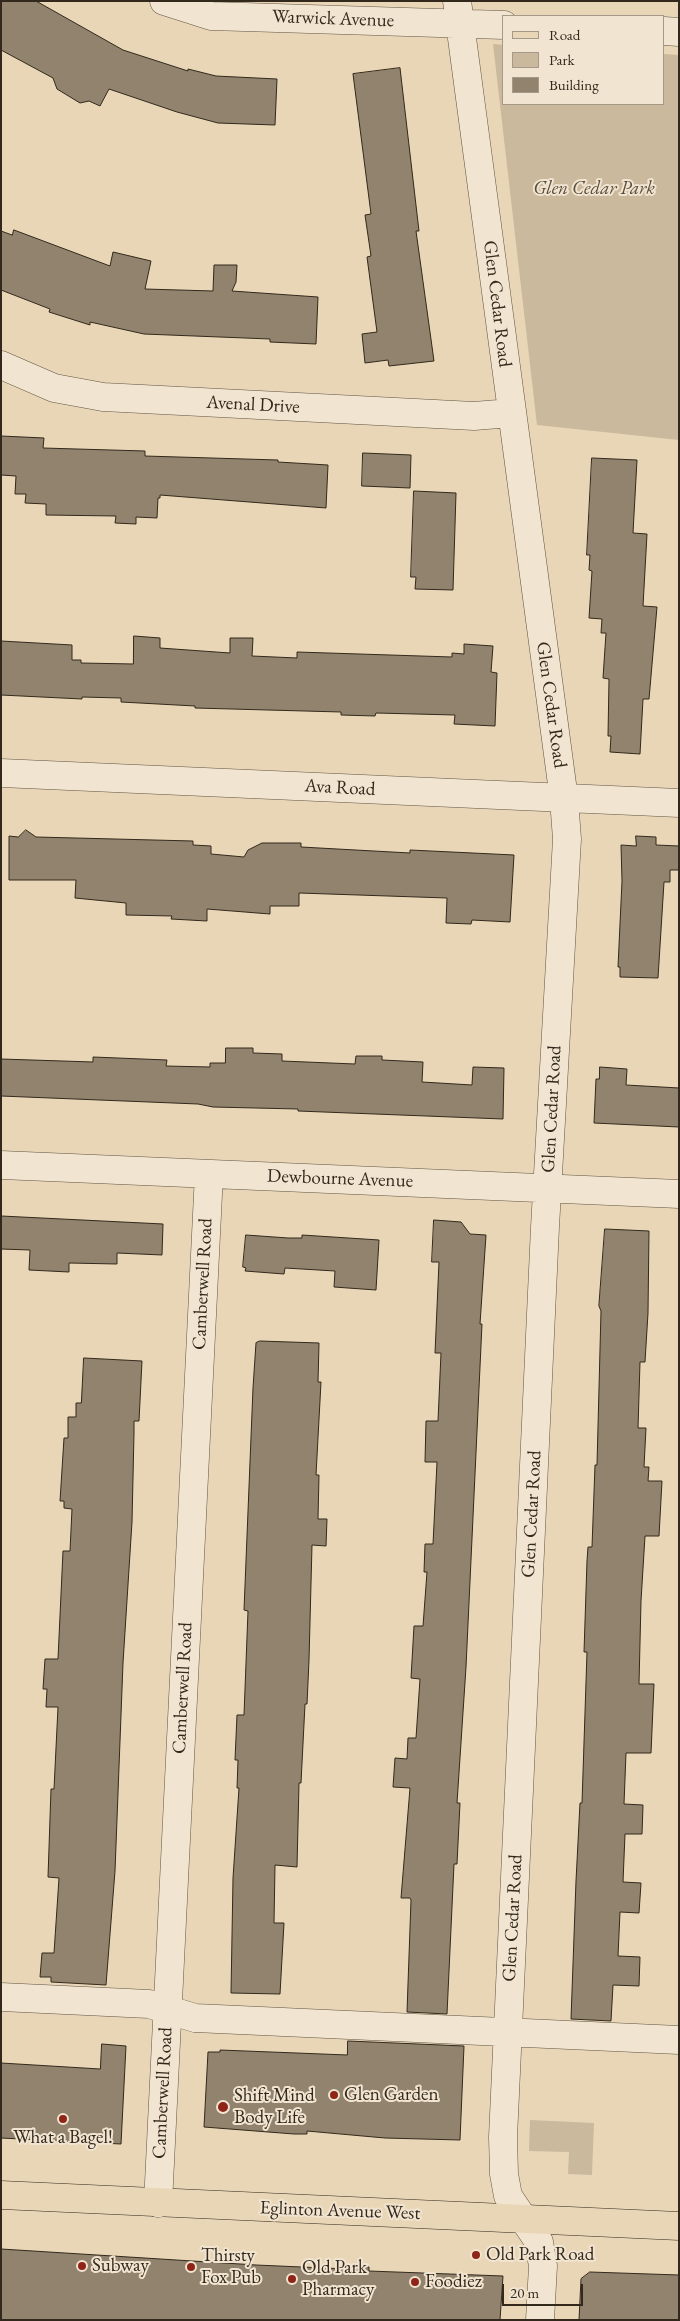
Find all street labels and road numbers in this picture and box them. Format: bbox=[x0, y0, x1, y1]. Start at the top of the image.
street label: Warwick Avenue bbox=[272, 5, 394, 33]
street label: Glen Cedar Road bbox=[478, 239, 516, 369]
street label: Avenal Drive bbox=[206, 391, 300, 419]
street label: Glen Cedar Road bbox=[531, 640, 571, 770]
street label: Ava Road bbox=[304, 775, 376, 801]
street label: Glen Cedar Road bbox=[537, 1045, 567, 1173]
street label: Dewbourne Avenue bbox=[267, 1165, 413, 1193]
street label: Camberwell Road bbox=[188, 1217, 218, 1351]
street label: Glen Cedar Road bbox=[517, 1450, 547, 1578]
street label: Camberwell Road bbox=[168, 1621, 198, 1755]
street label: Glen Cedar Road bbox=[498, 1854, 528, 1982]
street label: Camberwell Road bbox=[148, 2026, 178, 2160]
street label: Eglinton Avenue West bbox=[259, 2197, 421, 2225]

